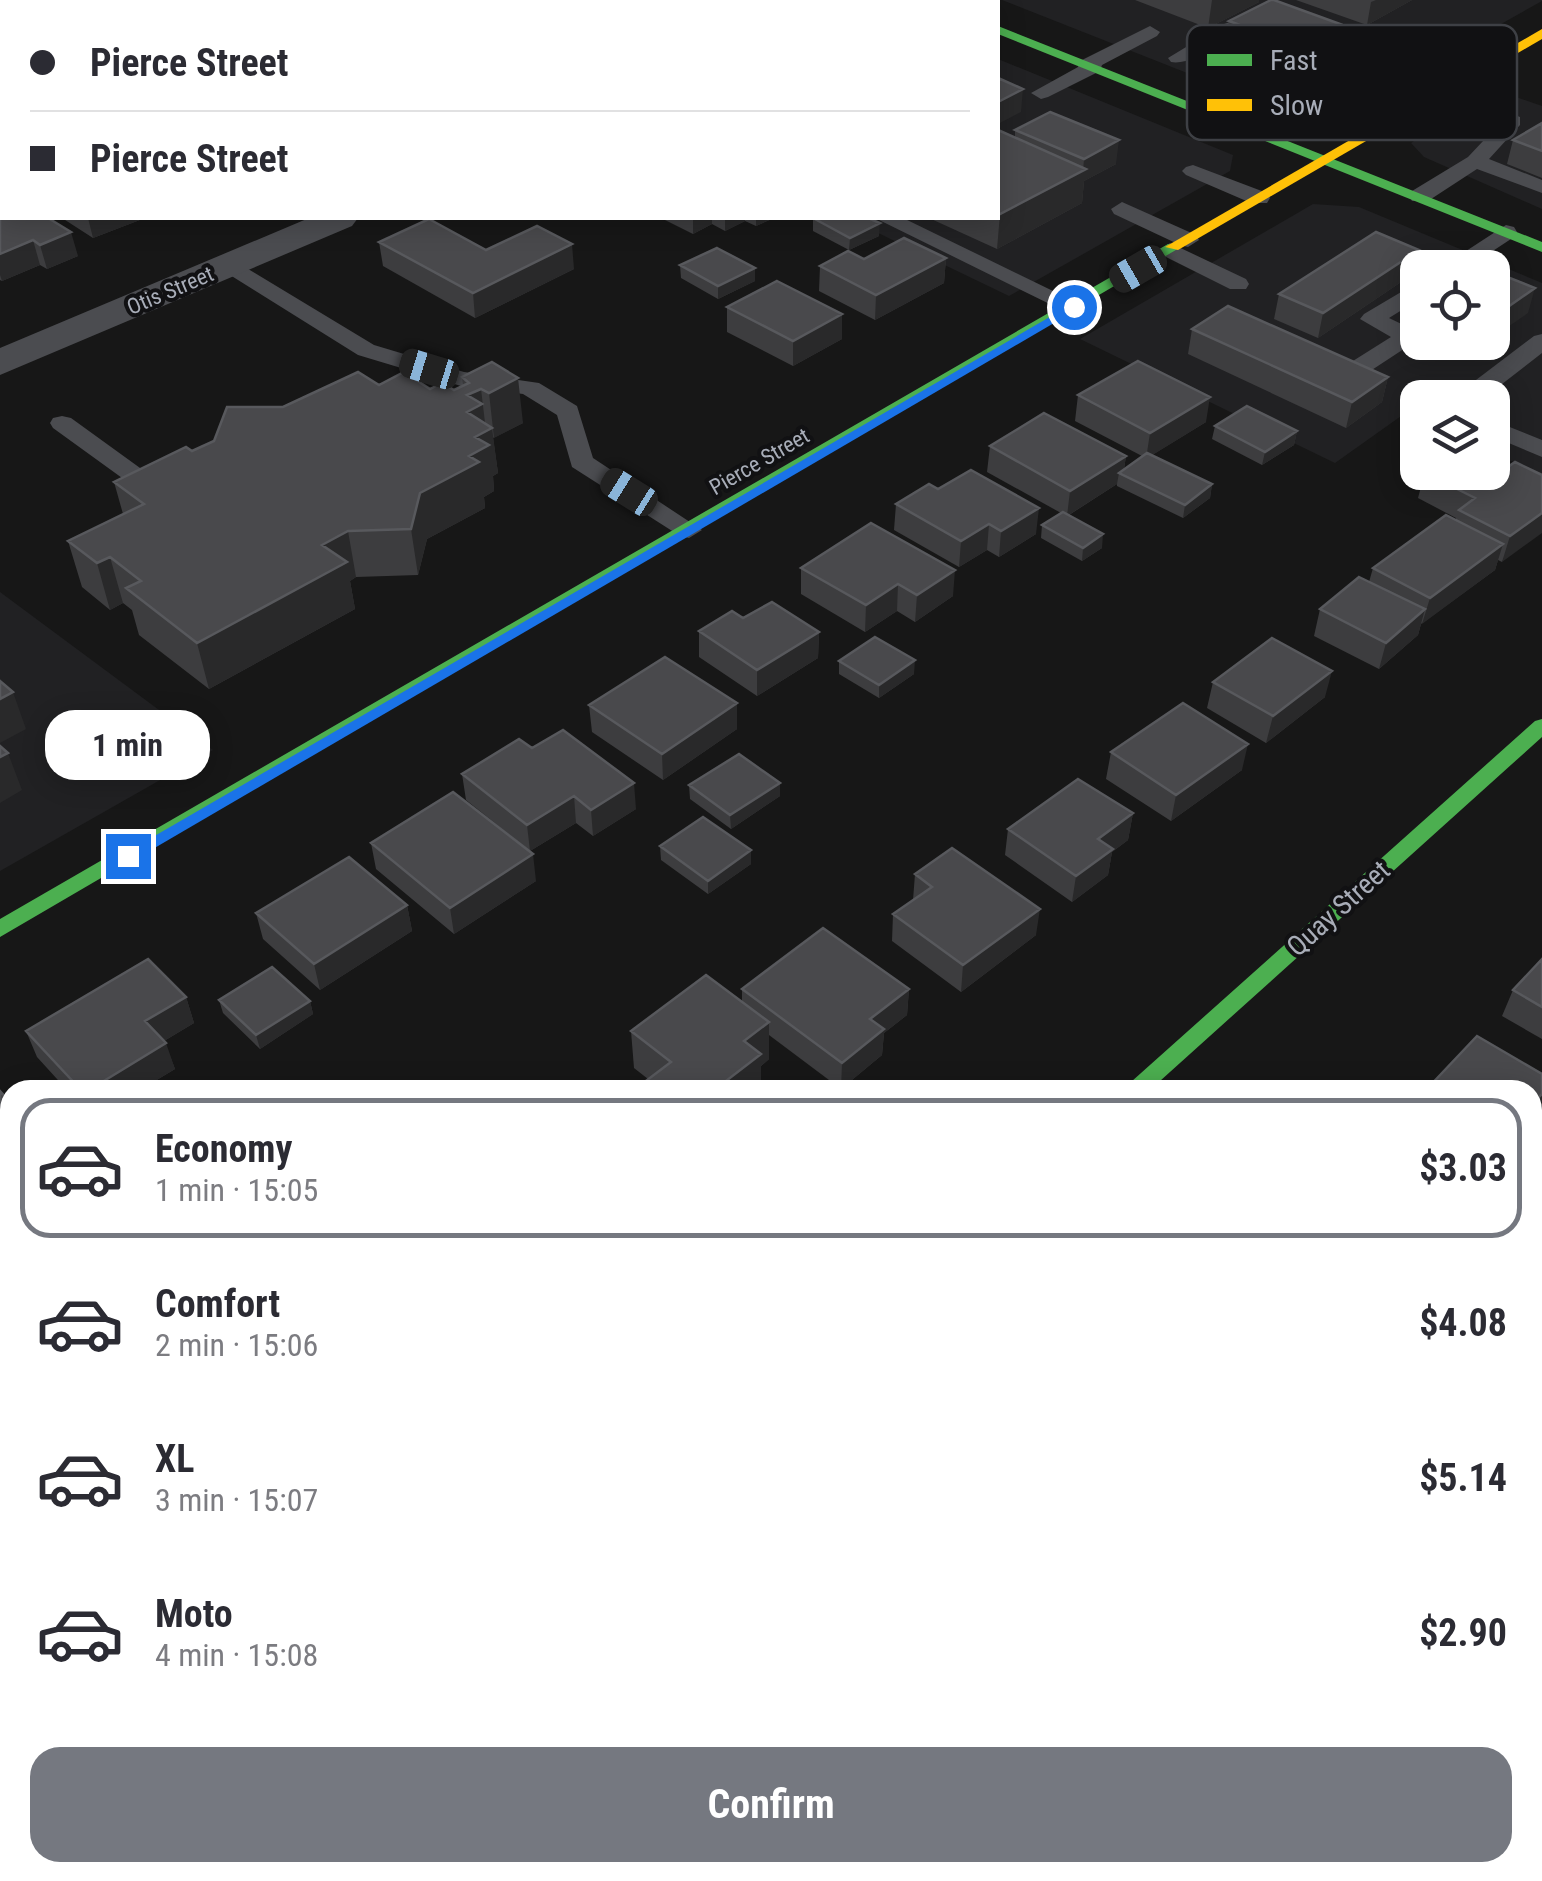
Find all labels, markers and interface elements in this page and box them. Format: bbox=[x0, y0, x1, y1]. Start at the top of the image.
legend bbox=[1187, 25, 1517, 140]
text: Pierce Street bbox=[90, 41, 288, 85]
text: Fast bbox=[1270, 44, 1317, 77]
text: Slow bbox=[1270, 89, 1323, 122]
text: Pierce Street bbox=[90, 137, 288, 181]
car bbox=[1105, 241, 1171, 297]
map controls bbox=[1400, 250, 1510, 490]
button: locate bbox=[1400, 250, 1510, 360]
street label: Otis Street bbox=[123, 261, 217, 320]
route start bbox=[1052, 285, 1097, 330]
car bbox=[396, 346, 462, 392]
button: layers bbox=[1400, 380, 1510, 490]
street label: Pierce Street bbox=[705, 423, 814, 500]
car bbox=[596, 463, 662, 521]
callout: 1 min bbox=[46, 711, 210, 781]
text: 1 min bbox=[92, 726, 163, 764]
route end bbox=[106, 834, 151, 879]
street label: Quay Street bbox=[1280, 854, 1397, 963]
icon: car bbox=[35, 1123, 125, 1213]
text: Economy bbox=[155, 1127, 292, 1171]
text: $3.03 bbox=[1419, 1146, 1507, 1190]
text: 1 min · 15:05 bbox=[155, 1171, 318, 1209]
icon: car bbox=[35, 1278, 125, 1368]
text: Comfort bbox=[155, 1282, 280, 1326]
text: $4.08 bbox=[1419, 1301, 1507, 1345]
text: 2 min · 15:06 bbox=[155, 1326, 318, 1364]
icon: car bbox=[35, 1433, 125, 1523]
text: XL bbox=[155, 1437, 194, 1481]
text: $5.14 bbox=[1419, 1456, 1507, 1500]
text: 3 min · 15:07 bbox=[155, 1481, 318, 1519]
icon: car bbox=[35, 1588, 125, 1678]
text: Moto bbox=[155, 1592, 233, 1636]
text: $2.90 bbox=[1419, 1611, 1507, 1655]
text: 4 min · 15:08 bbox=[155, 1636, 318, 1674]
button: Confirm bbox=[30, 1747, 1512, 1862]

